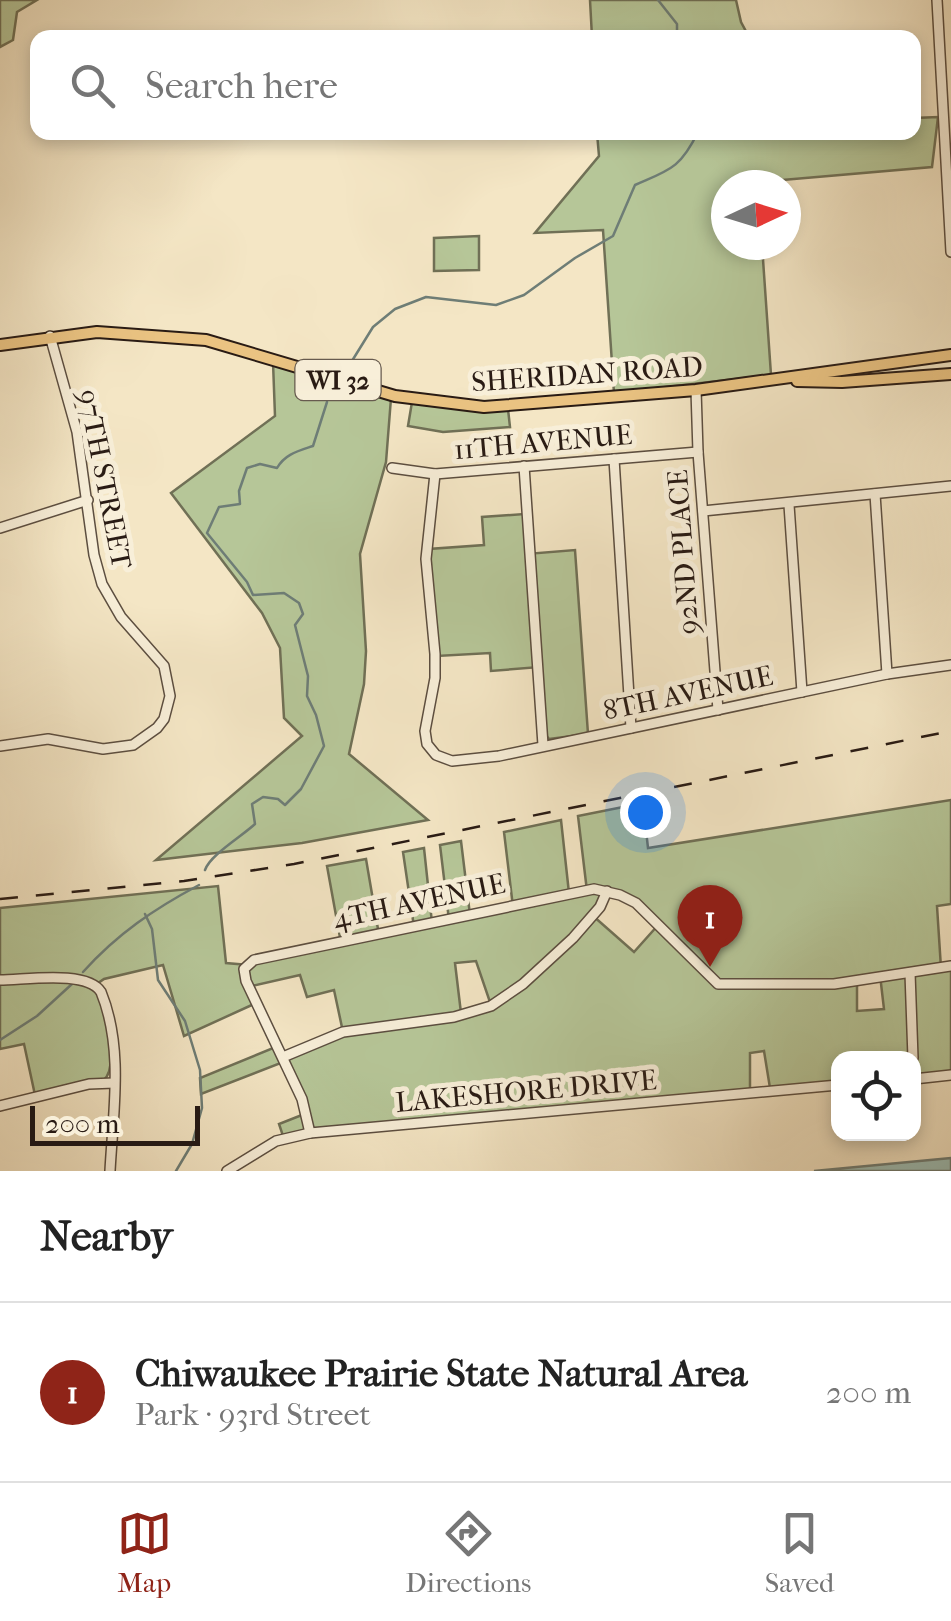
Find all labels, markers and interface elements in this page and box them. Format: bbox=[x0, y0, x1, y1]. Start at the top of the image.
search box bbox=[30, 30, 921, 140]
icon: search bbox=[65, 58, 120, 113]
text: Search here bbox=[145, 63, 338, 108]
north arrow bbox=[711, 170, 801, 260]
street label: SHERIDAN ROAD bbox=[470, 349, 704, 399]
road number: WI 32 bbox=[296, 360, 380, 400]
street label: 97TH STREET bbox=[71, 387, 139, 573]
street label: 11TH AVENUE bbox=[452, 418, 634, 466]
street label: 92ND PLACE bbox=[661, 468, 705, 636]
street label: 8TH AVENUE bbox=[600, 659, 776, 727]
your location bbox=[620, 787, 671, 838]
street label: 4TH AVENUE bbox=[330, 867, 508, 935]
pin: 1 bbox=[678, 884, 742, 967]
map controls bbox=[831, 1051, 921, 1141]
button: locate bbox=[831, 1051, 921, 1141]
street label: LAKESHORE DRIVE bbox=[394, 1063, 658, 1119]
scale bar bbox=[30, 1101, 200, 1146]
text: 200 m bbox=[45, 1107, 120, 1140]
text: Nearby bbox=[40, 1212, 172, 1261]
text: Chiwaukee Prairie State Natural Area bbox=[135, 1351, 747, 1396]
text: 1 bbox=[67, 1374, 78, 1411]
text: 200 m bbox=[826, 1374, 911, 1411]
text: Park · 93rd Street bbox=[135, 1396, 371, 1433]
tab: Map bbox=[117, 1506, 172, 1599]
tab: Directions bbox=[405, 1506, 531, 1599]
tab: Saved bbox=[765, 1506, 834, 1599]

